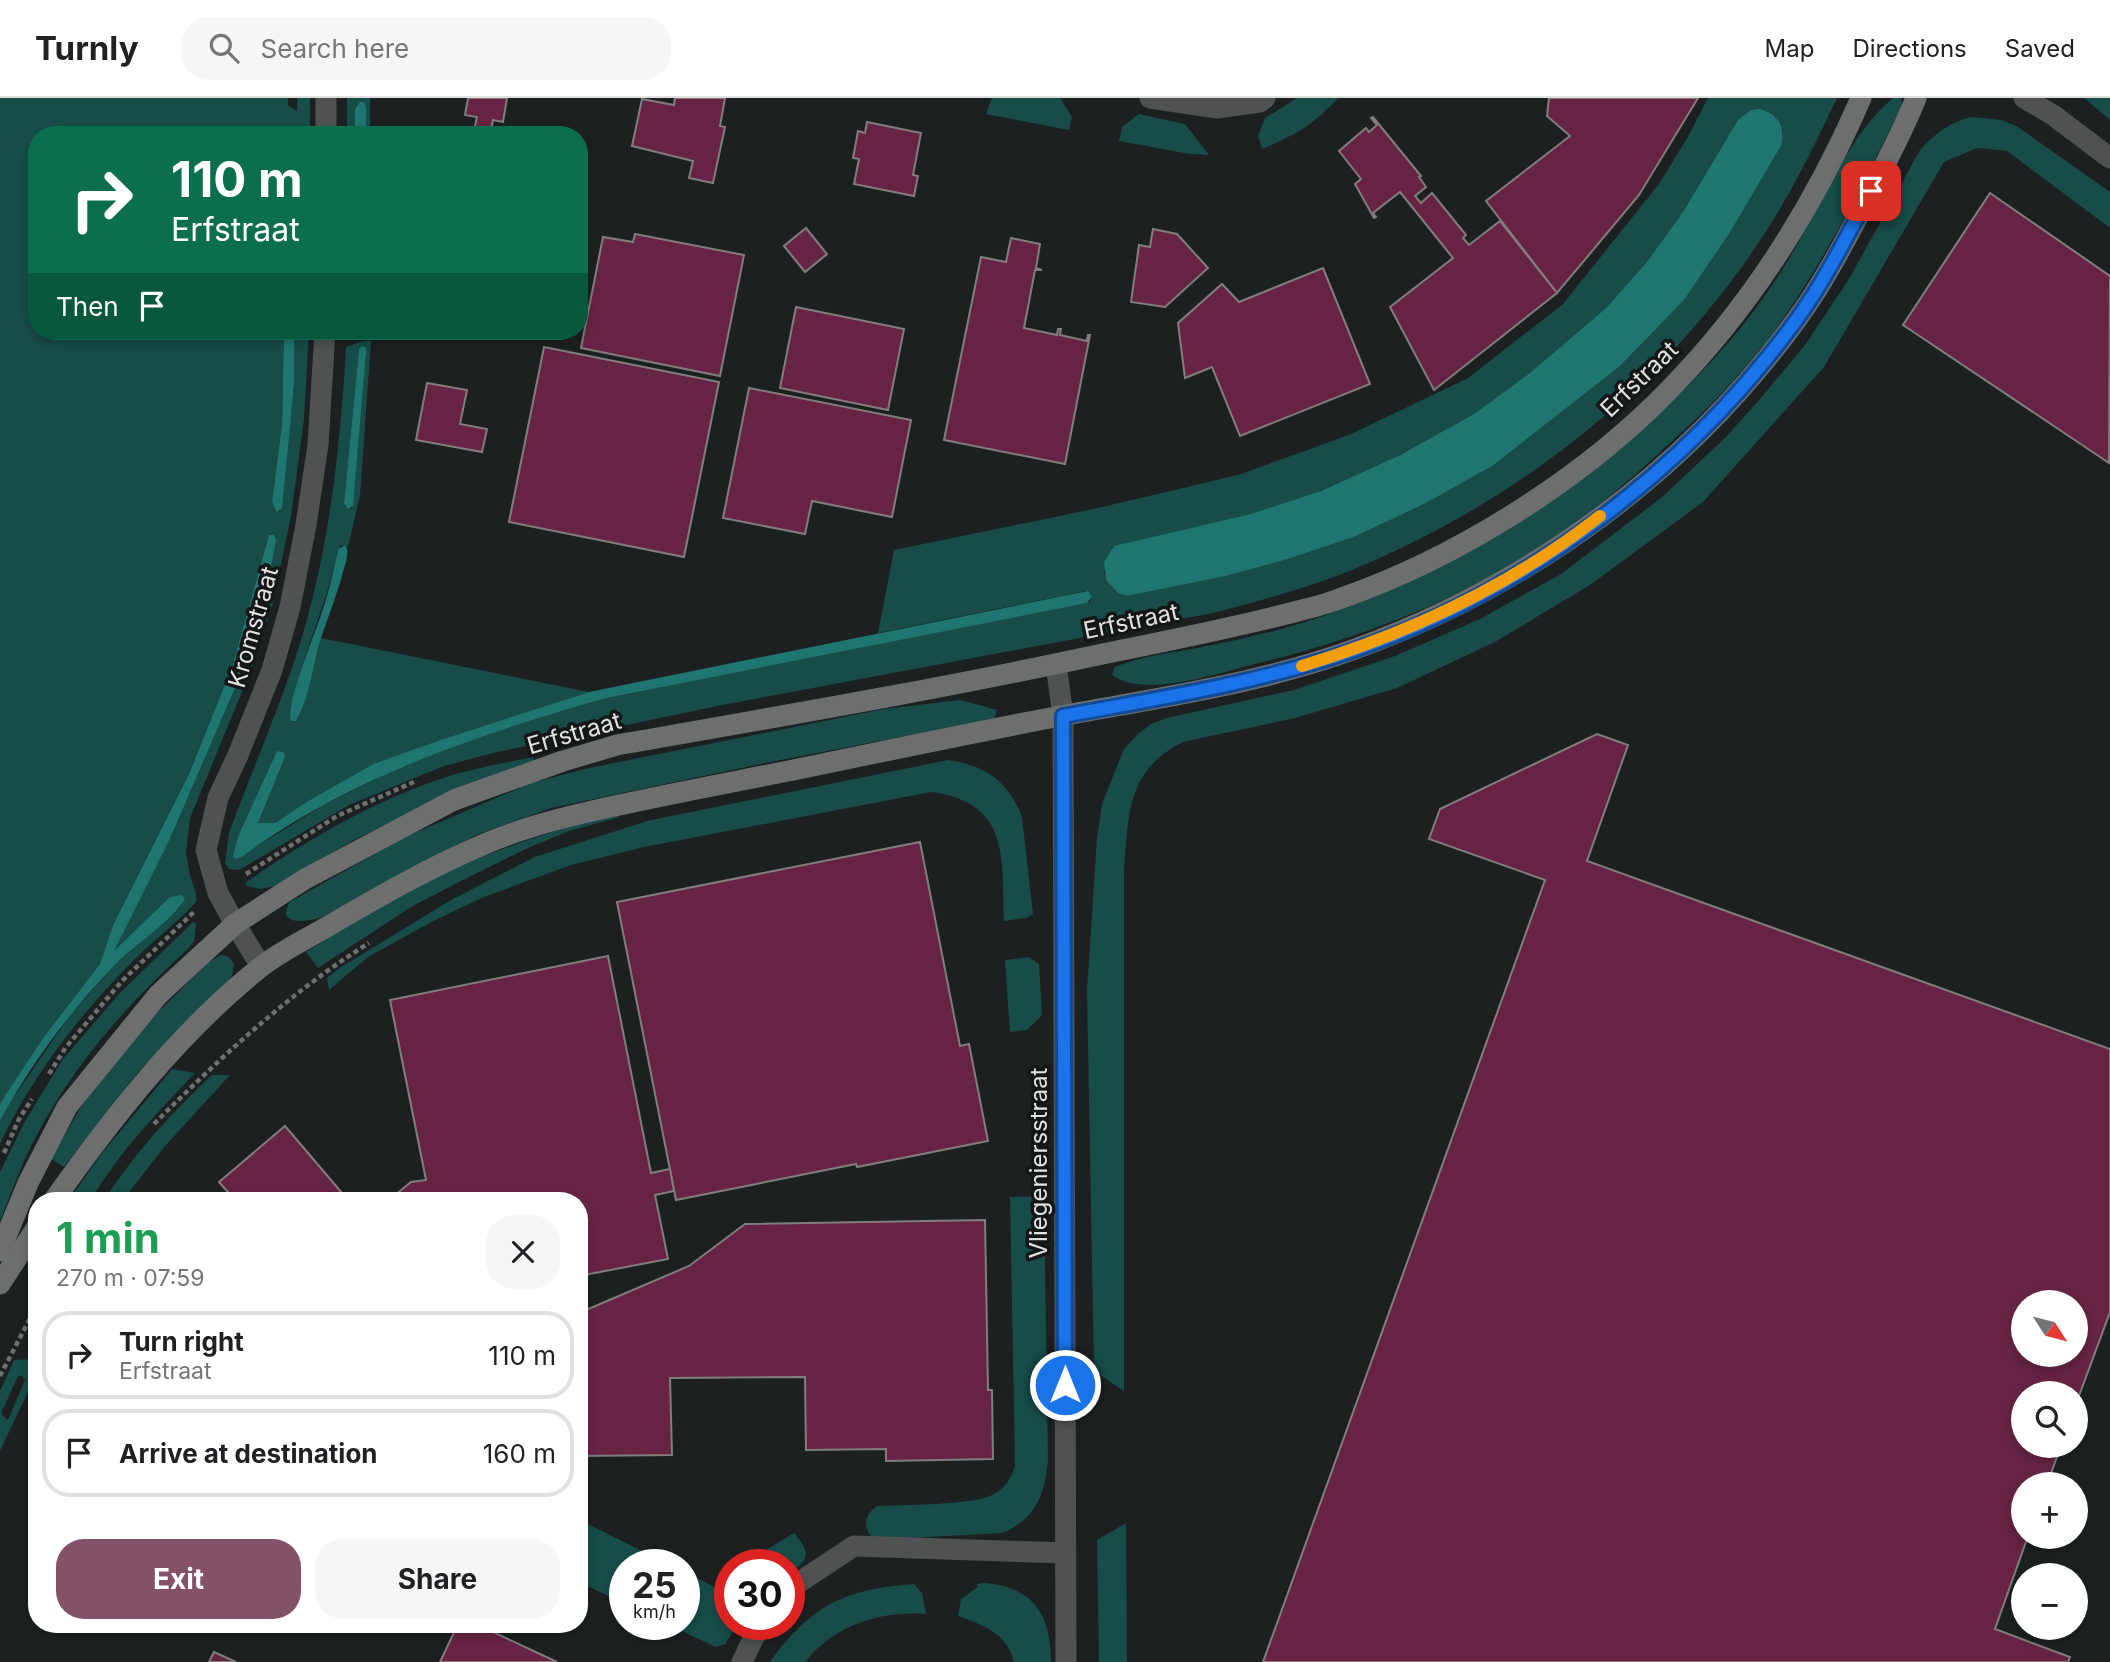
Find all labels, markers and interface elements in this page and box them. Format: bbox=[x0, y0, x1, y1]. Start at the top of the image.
search box bbox=[181, 17, 671, 80]
text: Turnly bbox=[35, 28, 139, 68]
icon: search bbox=[205, 29, 243, 67]
text: Search here bbox=[261, 33, 409, 64]
text: Map bbox=[1765, 34, 1814, 63]
text: Directions bbox=[1852, 34, 1967, 63]
text: Saved bbox=[2005, 34, 2075, 63]
text: 110 m bbox=[171, 150, 303, 209]
icon: right bbox=[56, 154, 147, 245]
pin bbox=[1841, 161, 1901, 221]
icon: arrive bbox=[1852, 172, 1890, 210]
text: Erfstraat bbox=[171, 210, 300, 249]
icon: arrive bbox=[133, 287, 171, 325]
text: Then bbox=[56, 291, 119, 322]
street label: Erfstraat bbox=[1594, 335, 1684, 423]
street label: Kromstraat bbox=[222, 563, 284, 691]
street label: Erfstraat bbox=[1081, 597, 1181, 645]
street label: Erfstraat bbox=[524, 706, 625, 760]
street label: Vliegeniersstraat bbox=[1024, 1067, 1053, 1258]
text: 1 min bbox=[56, 1212, 160, 1263]
button: close bbox=[486, 1215, 560, 1289]
text: 270 m · 07:59 bbox=[56, 1264, 205, 1292]
north arrow bbox=[2011, 1290, 2088, 1367]
map controls bbox=[2011, 1290, 2088, 1640]
text: Turn right bbox=[119, 1326, 244, 1357]
icon: right bbox=[60, 1336, 98, 1374]
text: 110 m bbox=[488, 1340, 556, 1371]
position arrow bbox=[1028, 1348, 1102, 1422]
text: Erfstraat bbox=[119, 1357, 212, 1385]
button: search bbox=[2011, 1381, 2088, 1458]
icon: arrive bbox=[60, 1434, 98, 1472]
text: Arrive at destination bbox=[119, 1438, 378, 1469]
text: 160 m bbox=[483, 1438, 556, 1469]
button: + bbox=[2011, 1472, 2088, 1549]
button: Exit bbox=[56, 1539, 301, 1619]
button: Share bbox=[315, 1539, 560, 1619]
speed limit sign: 30 bbox=[714, 1549, 805, 1640]
button: − bbox=[2011, 1563, 2088, 1640]
text: 25 bbox=[632, 1564, 677, 1606]
text: km/h bbox=[633, 1601, 676, 1622]

